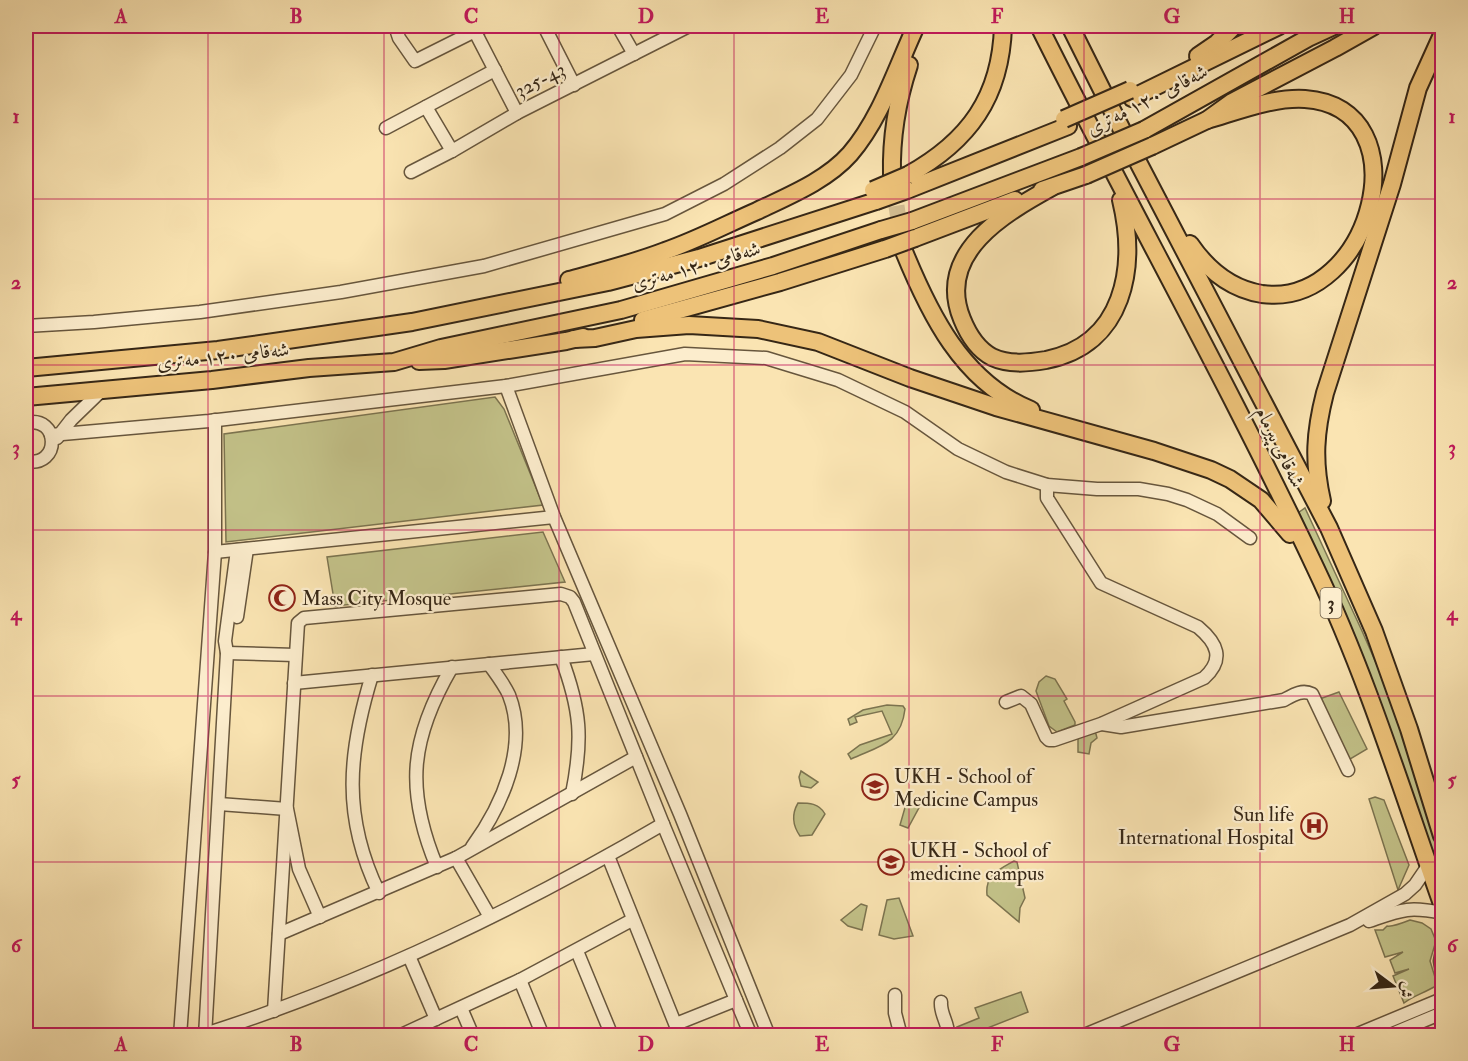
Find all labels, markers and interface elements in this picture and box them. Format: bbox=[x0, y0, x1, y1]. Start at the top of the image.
text: A bbox=[114, 4, 128, 29]
text: B bbox=[289, 4, 303, 29]
text: C bbox=[464, 4, 478, 29]
text: D bbox=[638, 4, 654, 29]
text: E bbox=[815, 4, 830, 29]
text: F bbox=[991, 4, 1004, 29]
text: G bbox=[1164, 4, 1181, 29]
text: H bbox=[1339, 4, 1355, 29]
street label: 325-43 bbox=[511, 57, 569, 103]
street label: شەقامی ١٢٠ مەتری bbox=[1082, 59, 1212, 141]
text: 1 bbox=[12, 104, 20, 129]
text: 1 bbox=[1448, 104, 1456, 129]
street label: شەقامی ١٢٠ مەتری bbox=[629, 236, 763, 296]
text: 2 bbox=[11, 270, 21, 295]
text: 2 bbox=[1447, 270, 1457, 295]
street label: شەقامی ١٢٠ مەتری bbox=[156, 337, 290, 375]
street label: شەقامی پیرمام bbox=[1245, 402, 1310, 494]
text: 3 bbox=[12, 435, 20, 460]
text: 3 bbox=[1448, 435, 1456, 460]
mosque icon: Mass City Mosque bbox=[267, 583, 297, 613]
place label: Mass City Mosque bbox=[302, 586, 451, 611]
road number: 3 bbox=[1320, 588, 1342, 618]
text: 4 bbox=[10, 601, 23, 626]
text: 4 bbox=[1446, 601, 1459, 626]
place label: UKH - School of Medicine Campus bbox=[894, 764, 1038, 813]
text: 5 bbox=[12, 767, 22, 792]
text: 5 bbox=[1448, 767, 1458, 792]
school or university icon: UKH - School of Medicine Campus bbox=[860, 772, 890, 802]
place label: Sun life International Hospital bbox=[1118, 802, 1294, 851]
hospital icon: Sun life International Hospital bbox=[1299, 811, 1329, 841]
place label: UKH - School of medicine campus bbox=[910, 838, 1052, 887]
school or university icon: UKH - School of medicine campus bbox=[876, 847, 906, 877]
text: 6 bbox=[11, 933, 23, 958]
text: 6 bbox=[1447, 933, 1459, 958]
north arrow bbox=[1363, 956, 1423, 1016]
text: ش bbox=[1395, 979, 1418, 1000]
text: A bbox=[114, 1032, 128, 1057]
text: B bbox=[289, 1032, 303, 1057]
text: C bbox=[464, 1032, 478, 1057]
text: D bbox=[638, 1032, 654, 1057]
text: E bbox=[815, 1032, 830, 1057]
text: F bbox=[991, 1032, 1004, 1057]
text: G bbox=[1164, 1032, 1181, 1057]
text: H bbox=[1339, 1032, 1355, 1057]

